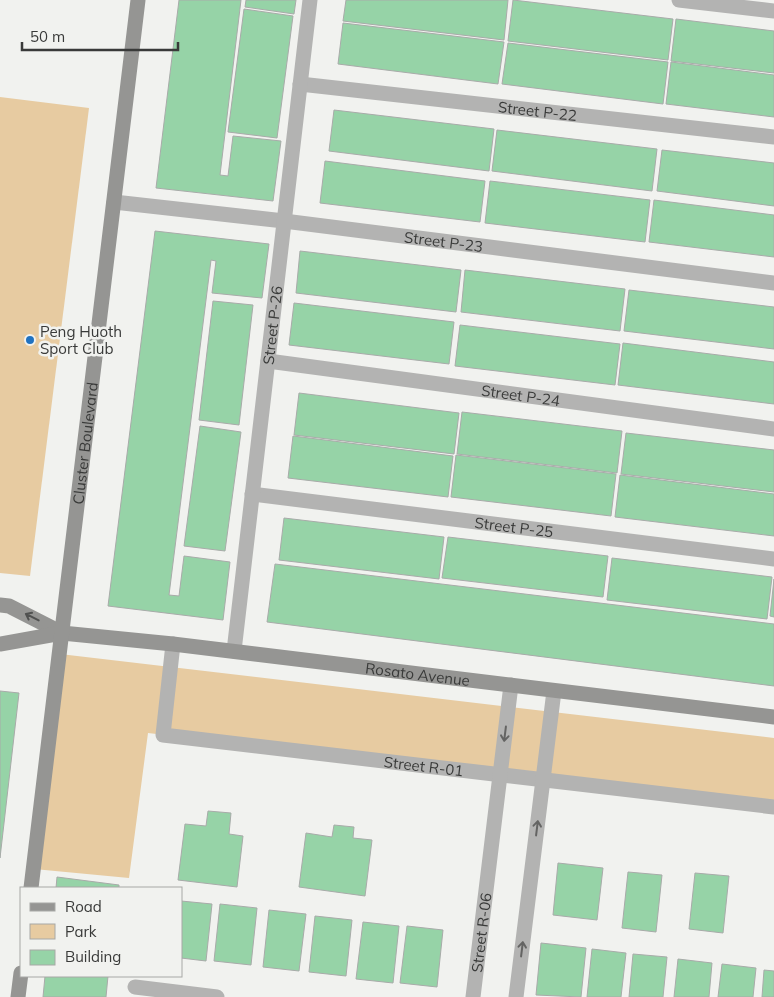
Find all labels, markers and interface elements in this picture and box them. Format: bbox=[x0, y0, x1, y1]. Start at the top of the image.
scale bar bbox=[22, 20, 179, 52]
text: 50 m bbox=[30, 27, 65, 46]
street label: Street P-22 bbox=[497, 97, 578, 124]
street label: Street P-23 bbox=[403, 227, 484, 256]
street label: Street P-26 bbox=[258, 285, 286, 366]
place label: Peng Huoth Sport Club bbox=[40, 322, 122, 358]
marker: Peng Huoth Sport Club bbox=[24, 334, 36, 346]
street label: Street P-24 bbox=[480, 380, 561, 410]
street label: Cluster Boulevard bbox=[68, 381, 101, 505]
street label: Street P-25 bbox=[473, 512, 554, 541]
one-way arrow bbox=[24, 612, 39, 622]
street label: Rosato Avenue bbox=[364, 658, 471, 689]
one-way arrow bbox=[500, 725, 510, 741]
street label: Street R-01 bbox=[383, 752, 465, 780]
one-way arrow bbox=[532, 820, 542, 836]
legend bbox=[20, 887, 182, 977]
street label: Street R-06 bbox=[467, 892, 495, 973]
text: Road bbox=[65, 897, 102, 916]
text: Park bbox=[65, 922, 97, 941]
one-way arrow bbox=[517, 941, 527, 957]
text: Building bbox=[65, 947, 121, 966]

